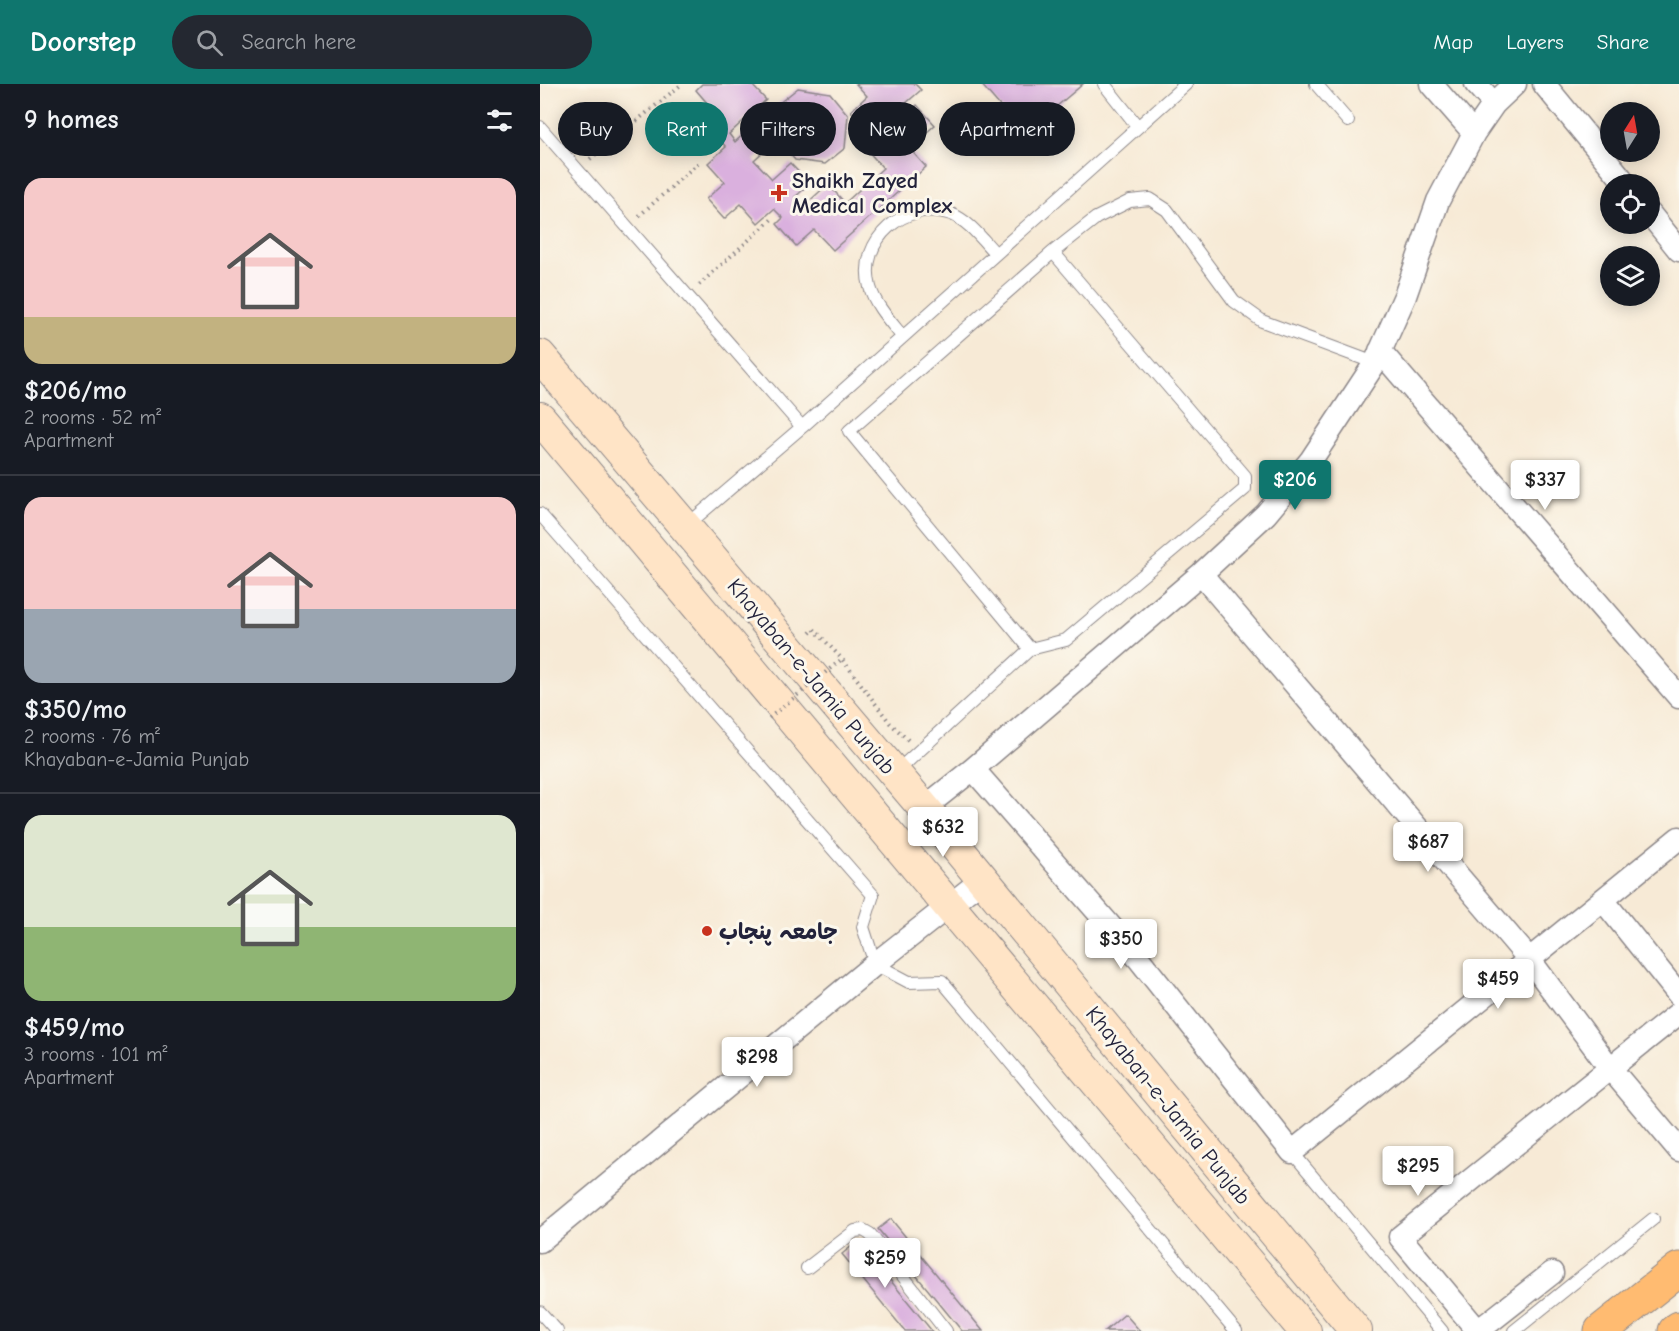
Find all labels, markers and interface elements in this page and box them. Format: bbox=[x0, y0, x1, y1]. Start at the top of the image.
search box bbox=[172, 15, 592, 69]
text: Doorstep bbox=[30, 26, 136, 58]
icon: search bbox=[193, 26, 226, 59]
text: Search here bbox=[241, 29, 356, 55]
text: Map bbox=[1434, 30, 1473, 54]
text: Layers bbox=[1506, 30, 1564, 54]
text: Share bbox=[1597, 30, 1649, 54]
chip: Buy bbox=[558, 102, 633, 156]
chip: Rent bbox=[645, 102, 728, 156]
chip: Filters bbox=[740, 102, 836, 156]
chip: New bbox=[848, 102, 927, 156]
chip: Apartment bbox=[939, 102, 1075, 156]
north arrow bbox=[1600, 102, 1660, 162]
map controls bbox=[1600, 102, 1660, 306]
icon: filters bbox=[483, 104, 516, 137]
text: 9 homes bbox=[24, 105, 119, 135]
place label: Shaikh Zayed Medical Complex bbox=[792, 168, 952, 219]
button: locate bbox=[1600, 174, 1660, 234]
marker: Shaikh Zayed Medical Complex bbox=[770, 184, 788, 202]
icon: home bbox=[216, 217, 324, 325]
button: layers bbox=[1600, 246, 1660, 306]
text: $206/mo bbox=[24, 376, 127, 406]
text: 2 rooms · 52 m² bbox=[24, 406, 161, 429]
text: Apartment bbox=[24, 429, 114, 452]
pin: $206 bbox=[1259, 460, 1331, 511]
pin: $337 bbox=[1509, 460, 1581, 511]
text: $206 bbox=[1273, 468, 1317, 491]
text: $337 bbox=[1525, 468, 1565, 491]
icon: home bbox=[216, 536, 324, 644]
street label: Khayaban-e-Jamia Punjab bbox=[722, 573, 901, 780]
text: $350/mo bbox=[24, 695, 127, 725]
text: 2 rooms · 76 m² bbox=[24, 725, 160, 748]
text: Khayaban-e-Jamia Punjab bbox=[24, 748, 249, 771]
pin: $632 bbox=[907, 807, 979, 858]
text: $632 bbox=[922, 815, 964, 838]
pin: $687 bbox=[1392, 822, 1464, 873]
text: $687 bbox=[1407, 830, 1449, 853]
icon: home bbox=[216, 854, 324, 962]
place label: جامعہ پنجاب bbox=[719, 919, 838, 946]
pin: $350 bbox=[1085, 919, 1157, 970]
marker: جامعہ پنجاب bbox=[700, 924, 714, 938]
text: $350 bbox=[1099, 927, 1143, 950]
pin: $459 bbox=[1462, 959, 1534, 1010]
text: $459 bbox=[1477, 967, 1519, 990]
street label: Khayaban-e-Jamia Punjab bbox=[1080, 1001, 1256, 1210]
text: $459/mo bbox=[24, 1013, 125, 1043]
pin: $298 bbox=[721, 1037, 793, 1088]
text: 3 rooms · 101 m² bbox=[24, 1043, 168, 1066]
text: $298 bbox=[736, 1045, 778, 1068]
text: Apartment bbox=[24, 1066, 114, 1089]
pin: $295 bbox=[1382, 1146, 1454, 1197]
text: $295 bbox=[1396, 1154, 1440, 1177]
pin: $259 bbox=[849, 1238, 921, 1289]
text: $259 bbox=[863, 1246, 907, 1269]

